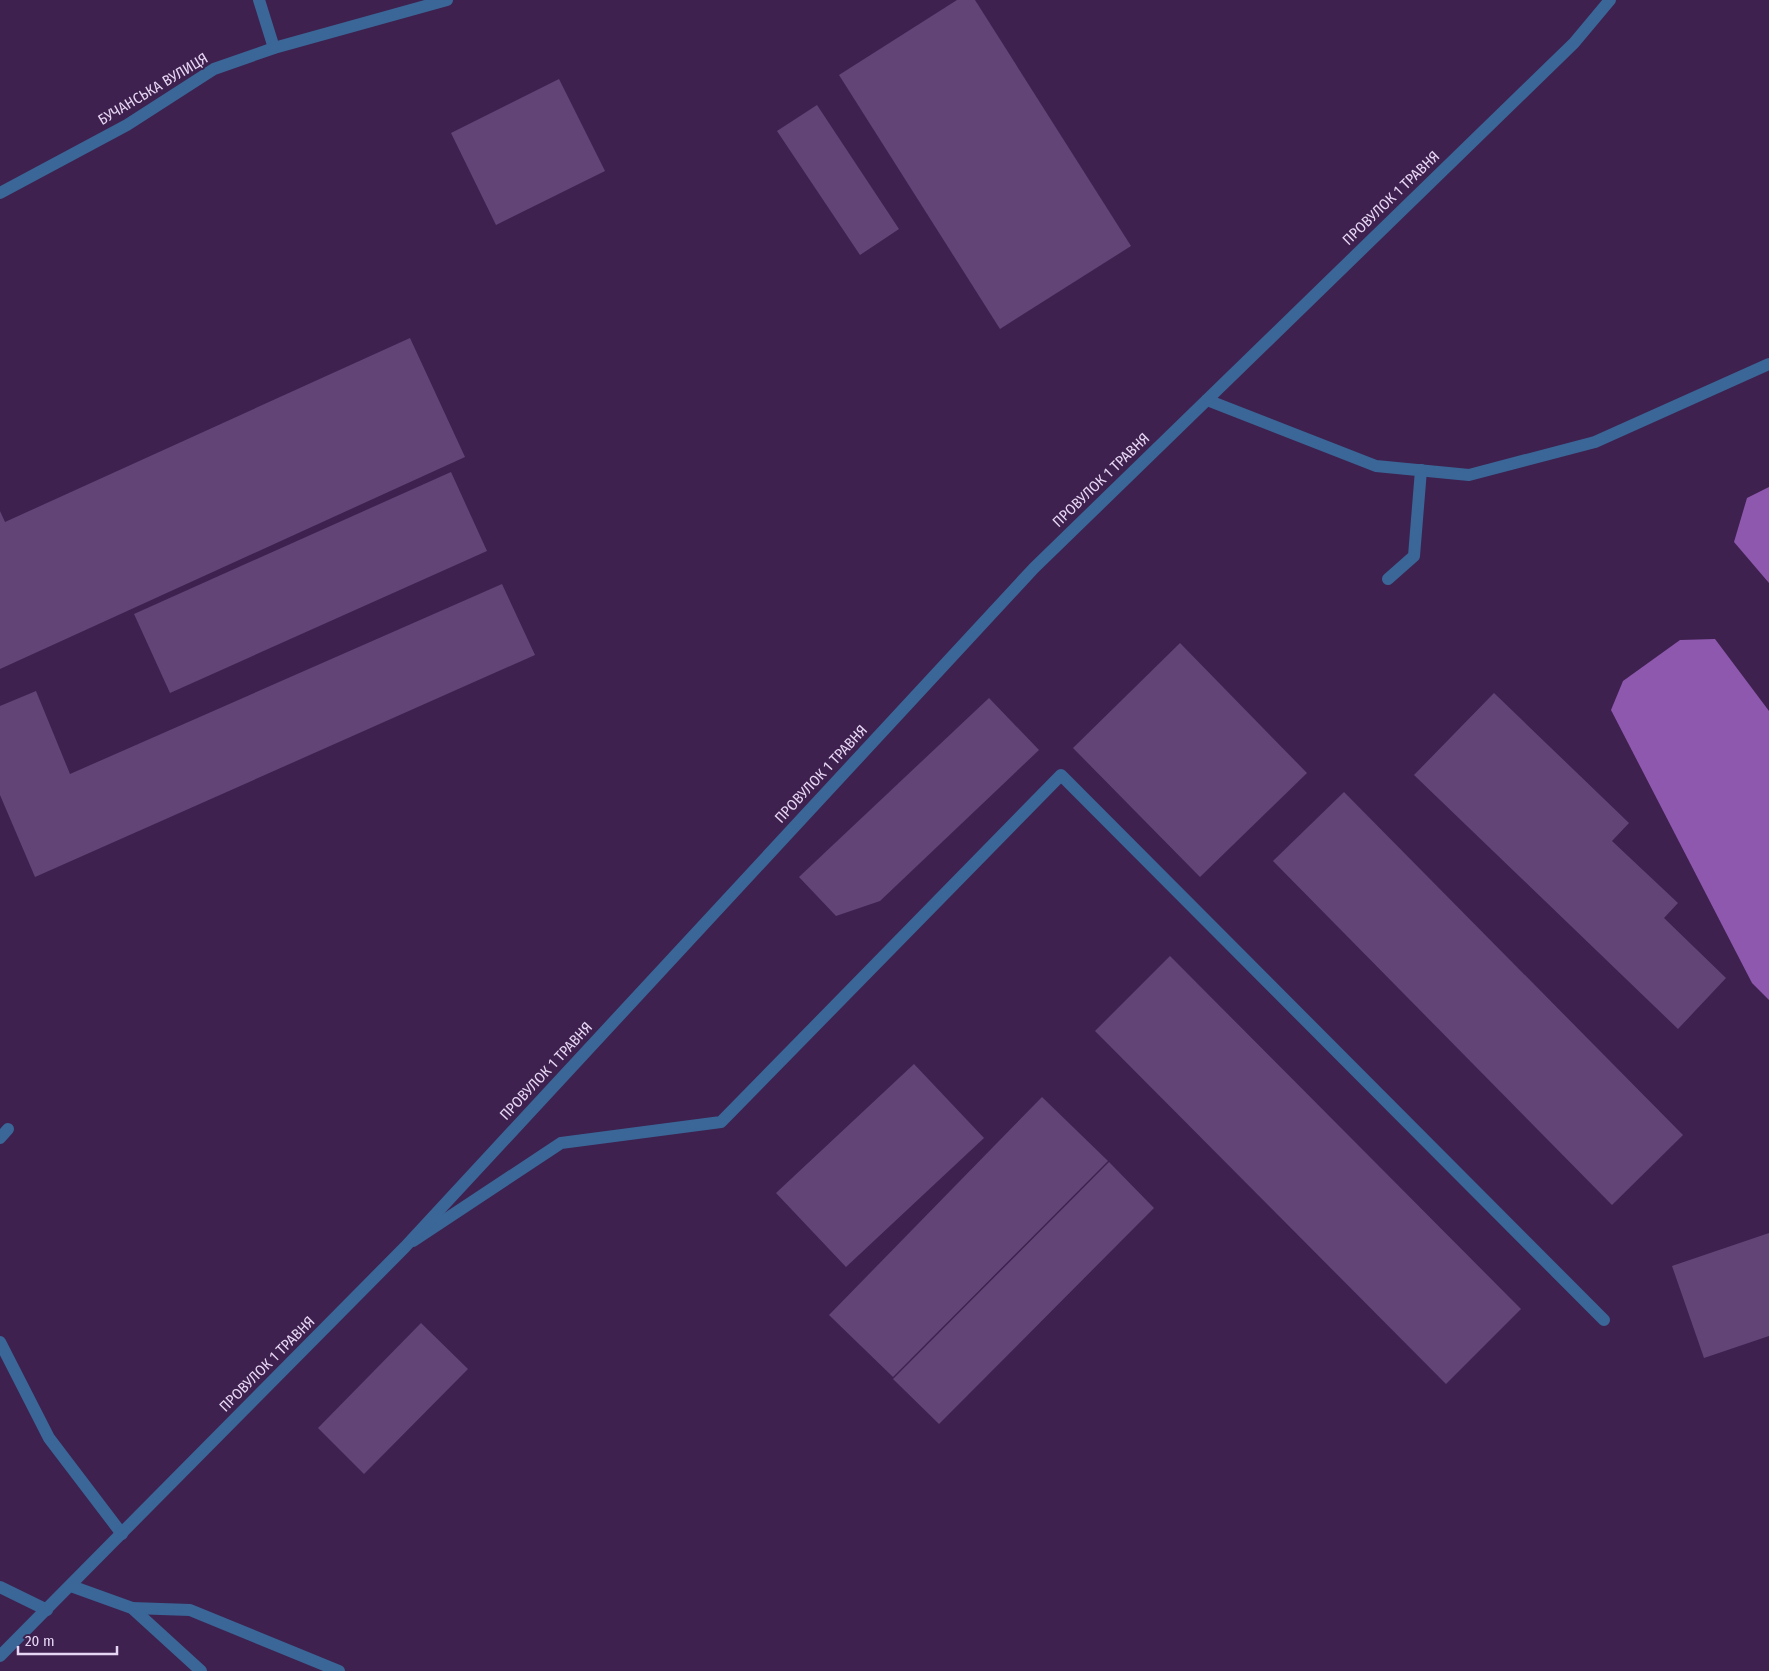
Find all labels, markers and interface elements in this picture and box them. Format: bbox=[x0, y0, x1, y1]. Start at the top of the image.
street label: БУЧАНСЬКА ВУЛИЦЯ bbox=[95, 49, 211, 129]
street label: ПРОВУЛОК 1 ТРАВНЯ bbox=[1339, 147, 1443, 249]
street label: ПРОВУЛОК 1 ТРАВНЯ bbox=[1049, 429, 1153, 531]
street label: ПРОВУЛОК 1 ТРАВНЯ bbox=[771, 721, 871, 827]
street label: ПРОВУЛОК 1 ТРАВНЯ bbox=[496, 1018, 596, 1124]
street label: ПРОВУЛОК 1 ТРАВНЯ bbox=[216, 1313, 318, 1415]
scale bar bbox=[18, 1624, 116, 1656]
text: 20 m bbox=[25, 1632, 55, 1650]

